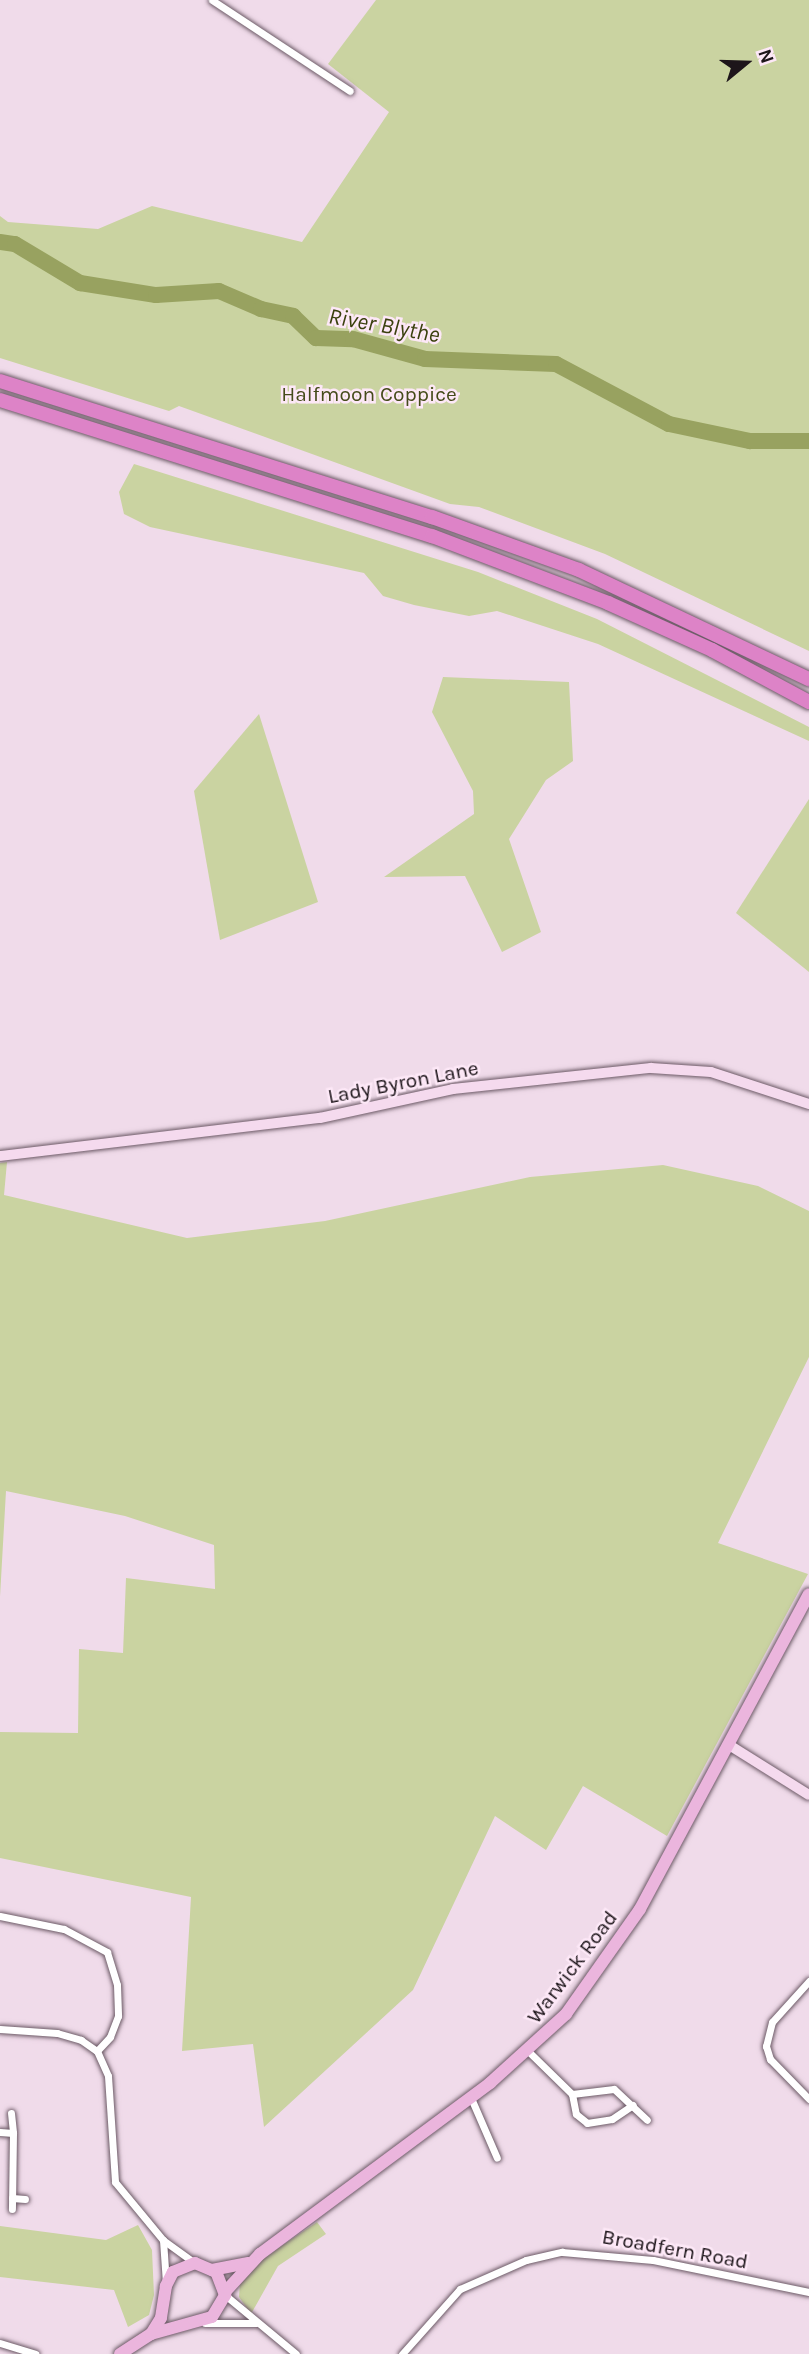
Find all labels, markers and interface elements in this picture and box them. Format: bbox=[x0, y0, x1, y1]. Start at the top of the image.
north arrow bbox=[711, 28, 781, 98]
text: N bbox=[753, 46, 778, 66]
water label: River Blythe bbox=[326, 303, 442, 349]
park label: Halfmoon Coppice bbox=[281, 381, 457, 407]
street label: Lady Byron Lane bbox=[326, 1055, 480, 1109]
street label: Warwick Road bbox=[521, 1906, 623, 2028]
street label: Broadfern Road bbox=[600, 2224, 750, 2274]

